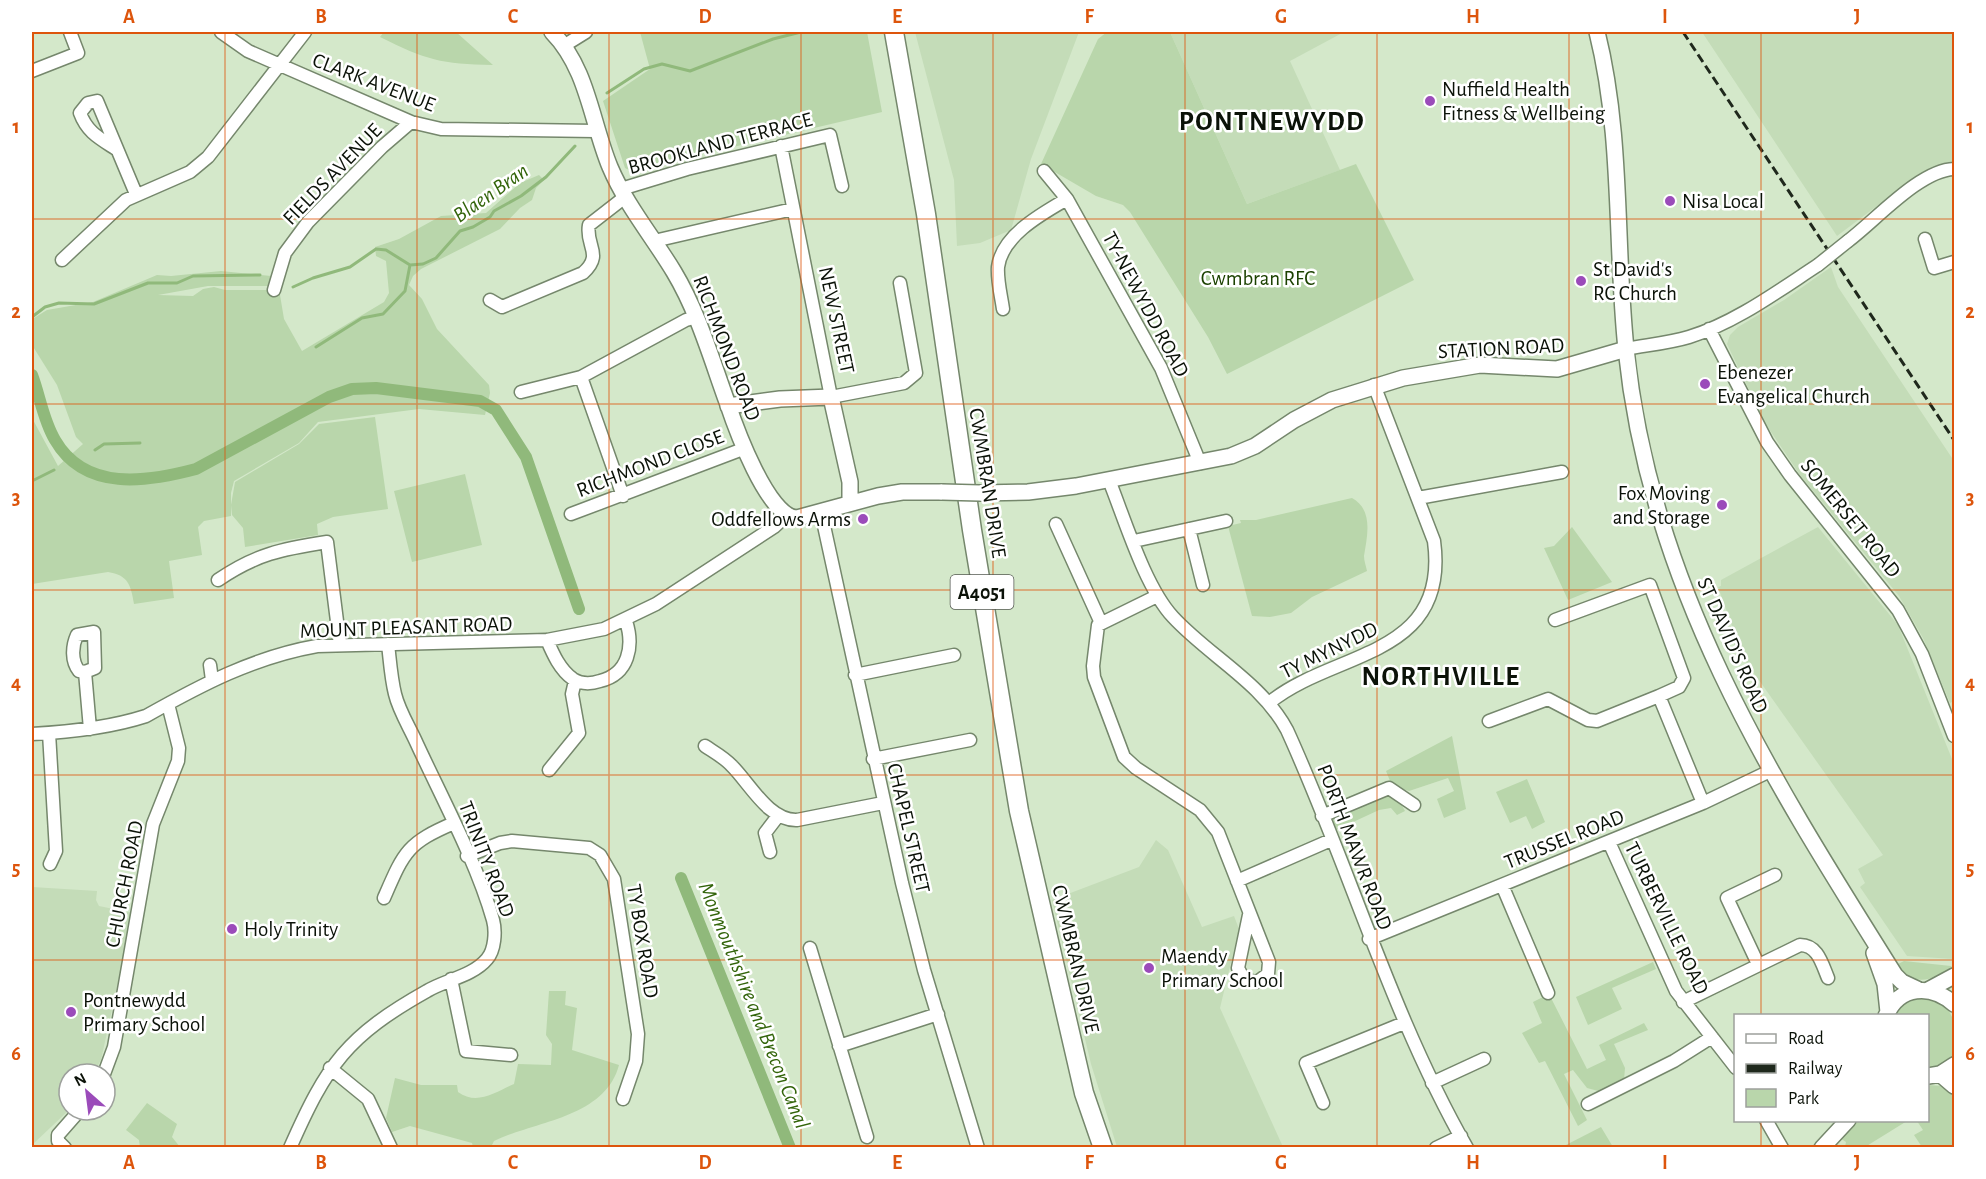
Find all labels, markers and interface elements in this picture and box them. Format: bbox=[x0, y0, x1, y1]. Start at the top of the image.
text: A bbox=[123, 7, 135, 27]
text: B bbox=[315, 7, 327, 27]
text: C bbox=[508, 7, 519, 27]
text: D bbox=[698, 7, 712, 27]
text: E bbox=[892, 7, 902, 27]
text: F bbox=[1084, 7, 1094, 27]
text: G bbox=[1275, 7, 1287, 27]
text: H bbox=[1466, 7, 1480, 27]
text: I bbox=[1662, 7, 1668, 27]
text: J bbox=[1854, 7, 1860, 27]
street label: CLARK AVENUE bbox=[310, 49, 438, 116]
place label: Nuffield Health Fitness & Wellbeing bbox=[1442, 79, 1606, 124]
marker: Nuffield Health Fitness & Wellbeing bbox=[1423, 94, 1437, 108]
district label: PONTNEWYDD bbox=[1179, 108, 1365, 135]
street label: BROOKLAND TERRACE bbox=[626, 109, 814, 178]
text: 1 bbox=[12, 117, 20, 137]
text: 1 bbox=[1966, 117, 1974, 137]
street label: FIELDS AVENUE bbox=[279, 120, 386, 229]
water label: Blaen Bran bbox=[449, 159, 532, 227]
place label: Nisa Local bbox=[1682, 191, 1764, 212]
marker: Nisa Local bbox=[1663, 194, 1677, 208]
street label: TY-NEWYDD ROAD bbox=[1098, 228, 1193, 380]
place label: St David's RC Church bbox=[1593, 259, 1677, 304]
street label: NEW STREET bbox=[815, 265, 858, 375]
park label: Cwmbran RFC bbox=[1201, 268, 1315, 289]
street label: RICHMOND ROAD bbox=[689, 273, 764, 424]
marker: St David's RC Church bbox=[1574, 274, 1588, 288]
text: 2 bbox=[11, 302, 21, 322]
text: 2 bbox=[1965, 302, 1975, 322]
street label: STATION ROAD bbox=[1437, 335, 1565, 362]
place label: Ebenezer Evangelical Church bbox=[1717, 362, 1870, 407]
marker: Ebenezer Evangelical Church bbox=[1698, 377, 1712, 391]
street label: CWMBRAN DRIVE bbox=[965, 407, 1010, 559]
street label: RICHMOND CLOSE bbox=[574, 426, 727, 501]
street label: SOMERSET ROAD bbox=[1797, 455, 1905, 581]
place label: Fox Moving and Storage bbox=[1613, 483, 1711, 528]
text: 3 bbox=[12, 488, 20, 508]
text: 3 bbox=[1966, 488, 1974, 508]
marker: Fox Moving and Storage bbox=[1715, 498, 1729, 512]
place label: Oddfellows Arms bbox=[711, 509, 851, 530]
marker: Oddfellows Arms bbox=[856, 512, 870, 526]
street label: ST DAVID'S ROAD bbox=[1693, 574, 1772, 716]
road number: A4051 bbox=[950, 575, 1014, 609]
street label: MOUNT PLEASANT ROAD bbox=[299, 613, 513, 642]
street label: TY MYNYDD bbox=[1277, 618, 1381, 683]
district label: NORTHVILLE bbox=[1362, 663, 1520, 690]
text: 4 bbox=[11, 673, 21, 693]
text: 4 bbox=[1965, 673, 1975, 693]
street label: CHAPEL STREET bbox=[883, 761, 934, 895]
street label: PORTH MAWR ROAD bbox=[1313, 761, 1396, 933]
street label: TRINITY ROAD bbox=[455, 798, 518, 920]
street label: TRUSSEL ROAD bbox=[1501, 806, 1627, 873]
street label: CHURCH ROAD bbox=[102, 819, 147, 949]
street label: TURBERVILLE ROAD bbox=[1621, 839, 1712, 998]
text: 5 bbox=[12, 859, 20, 879]
text: 5 bbox=[1966, 859, 1974, 879]
water label: Monmouthshire and Brecon Canal bbox=[694, 879, 814, 1132]
street label: TY BOX ROAD bbox=[623, 883, 662, 1000]
street label: CWMBRAN DRIVE bbox=[1048, 883, 1103, 1035]
place label: Holy Trinity bbox=[244, 919, 338, 940]
marker: Holy Trinity bbox=[225, 922, 239, 936]
place label: Maendy Primary School bbox=[1161, 946, 1284, 991]
marker: Maendy Primary School bbox=[1142, 961, 1156, 975]
place label: Pontnewydd Primary School bbox=[83, 990, 206, 1035]
marker: Pontnewydd Primary School bbox=[64, 1005, 78, 1019]
legend bbox=[1734, 1014, 1929, 1122]
text: Road bbox=[1788, 1030, 1824, 1048]
text: 6 bbox=[11, 1044, 21, 1064]
text: 6 bbox=[1965, 1044, 1975, 1064]
text: Railway bbox=[1788, 1060, 1843, 1078]
north arrow bbox=[57, 1062, 117, 1122]
text: N bbox=[72, 1070, 89, 1089]
text: Park bbox=[1788, 1090, 1820, 1108]
text: A bbox=[123, 1153, 135, 1173]
text: B bbox=[315, 1153, 327, 1173]
text: C bbox=[508, 1153, 519, 1173]
text: D bbox=[698, 1153, 712, 1173]
text: E bbox=[892, 1153, 902, 1173]
text: F bbox=[1084, 1153, 1094, 1173]
text: G bbox=[1275, 1153, 1287, 1173]
text: H bbox=[1466, 1153, 1480, 1173]
text: I bbox=[1662, 1153, 1668, 1173]
text: J bbox=[1854, 1153, 1860, 1173]

